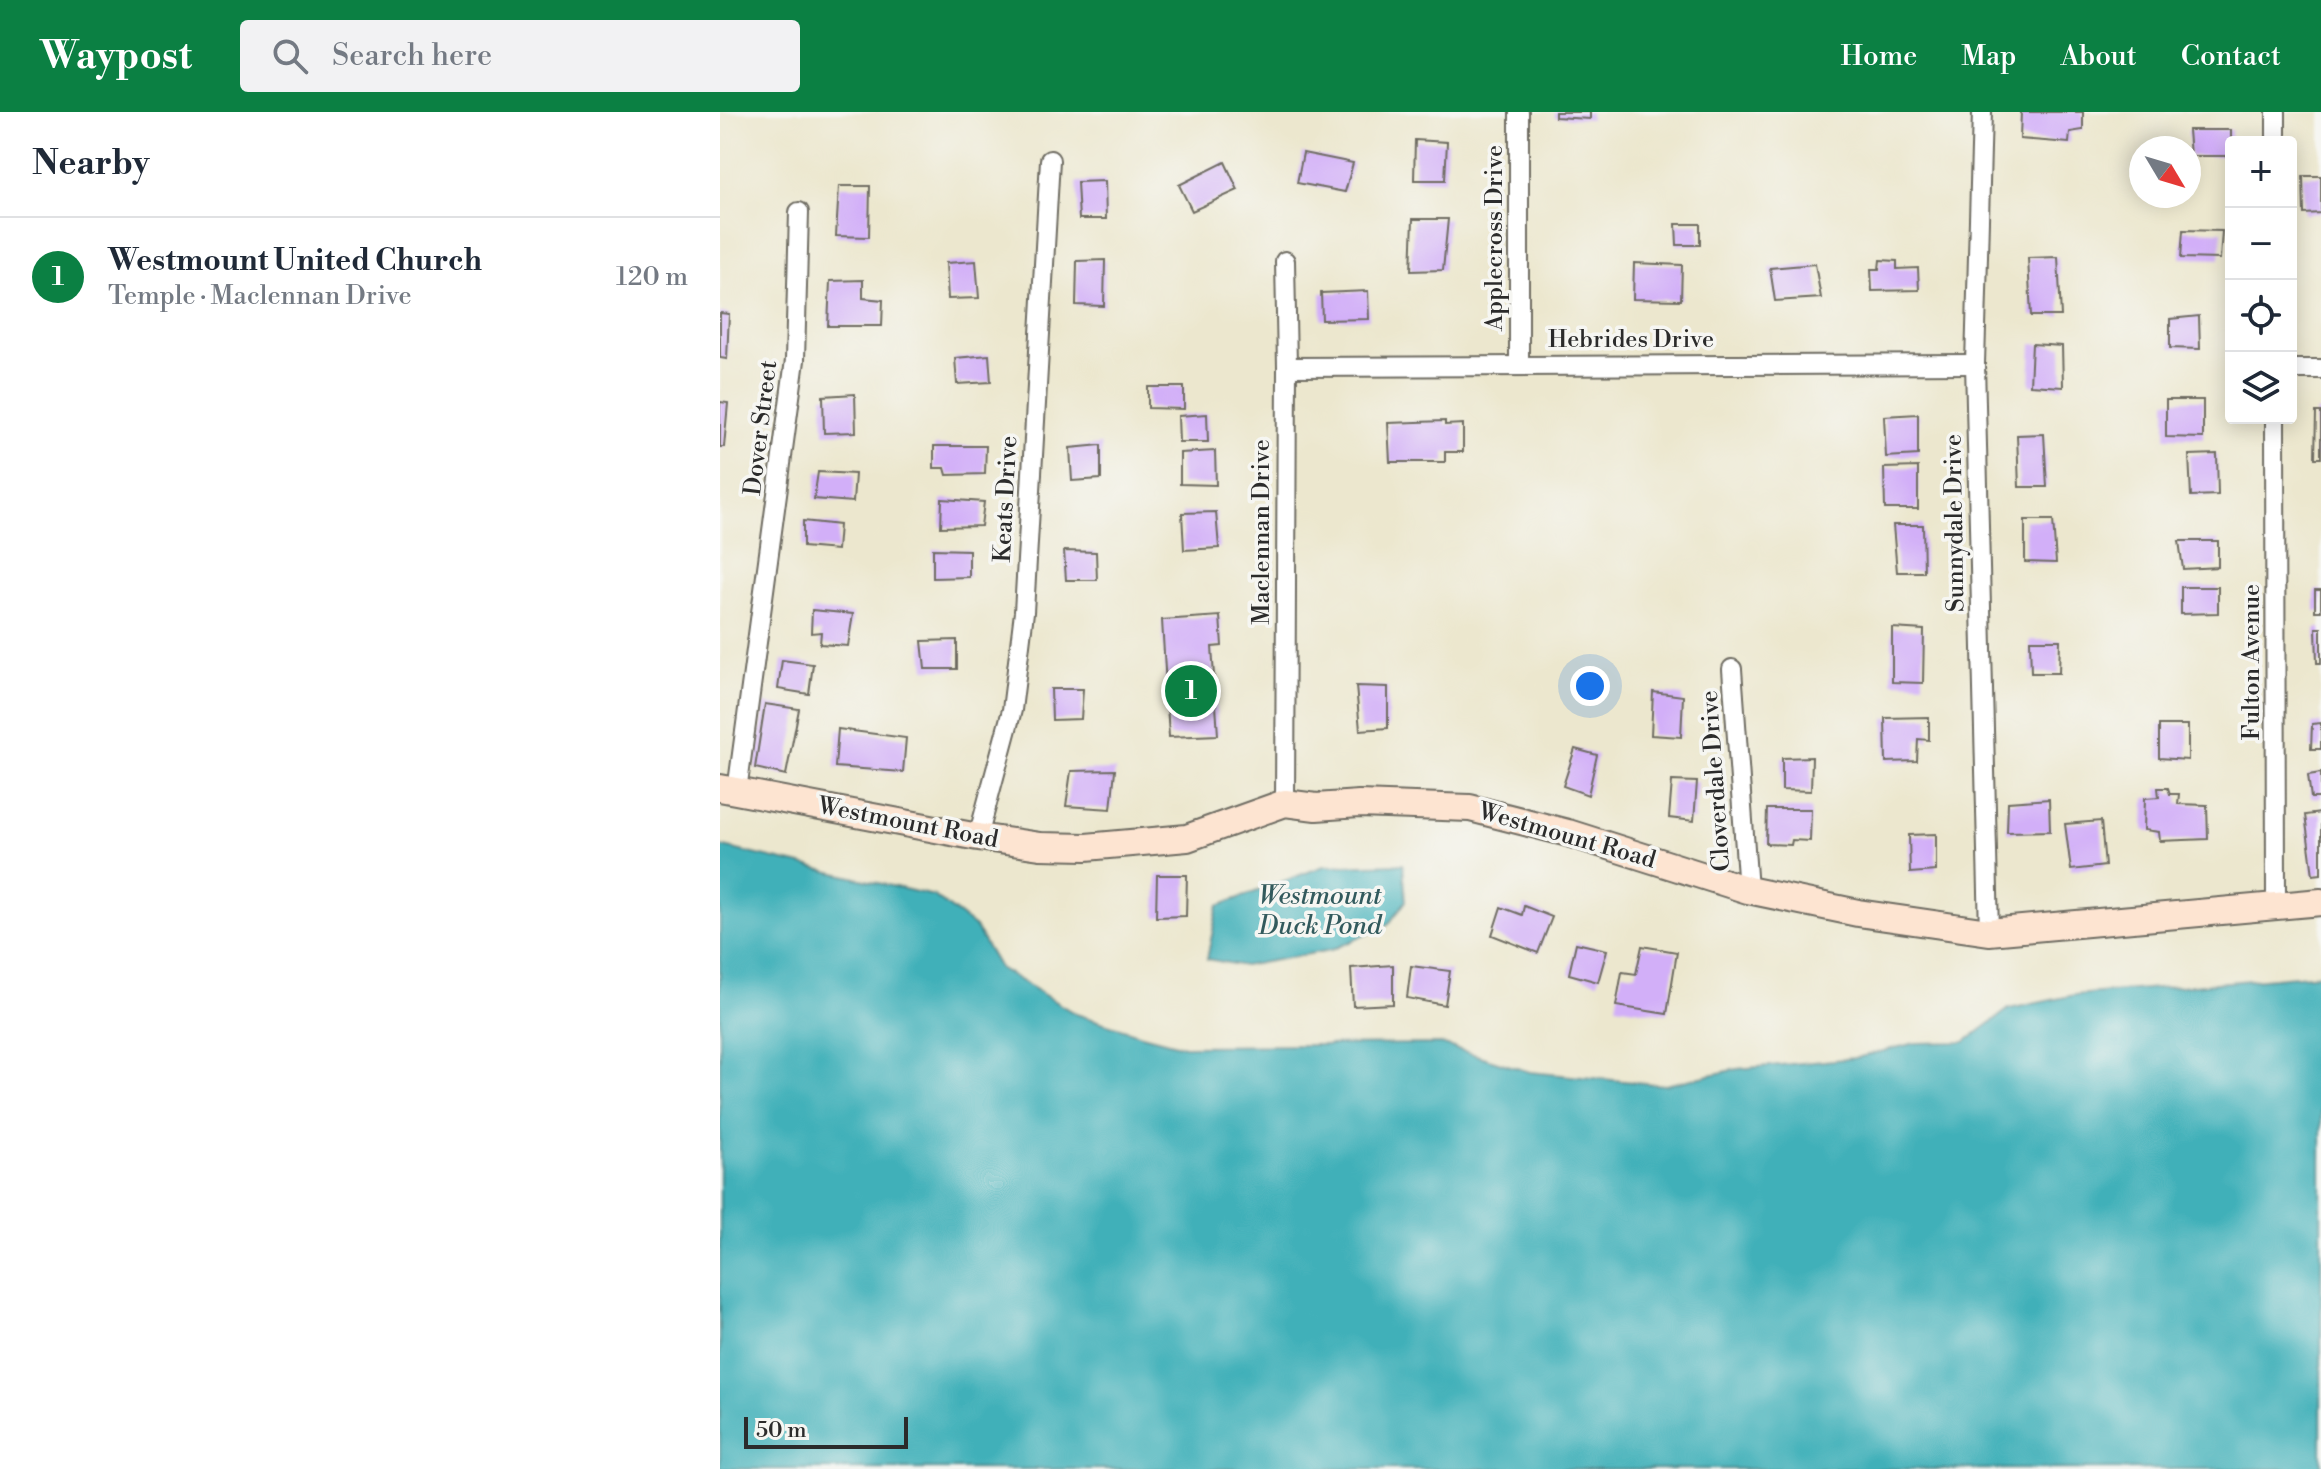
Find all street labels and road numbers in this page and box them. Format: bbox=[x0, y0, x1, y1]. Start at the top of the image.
street label: Applecross Drive bbox=[1480, 145, 1510, 332]
street label: Hebrides Drive bbox=[1548, 325, 1714, 355]
street label: Dover Street bbox=[738, 358, 784, 497]
street label: Sunnydale Drive bbox=[1938, 434, 1972, 612]
street label: Keats Drive bbox=[988, 435, 1024, 563]
street label: Maclennan Drive bbox=[1247, 439, 1277, 625]
street label: Fulton Avenue bbox=[2237, 584, 2267, 740]
street label: Cloverdale Drive bbox=[1695, 689, 1737, 873]
street label: Westmount Road bbox=[814, 791, 1001, 855]
street label: Westmount Road bbox=[1474, 796, 1660, 876]

